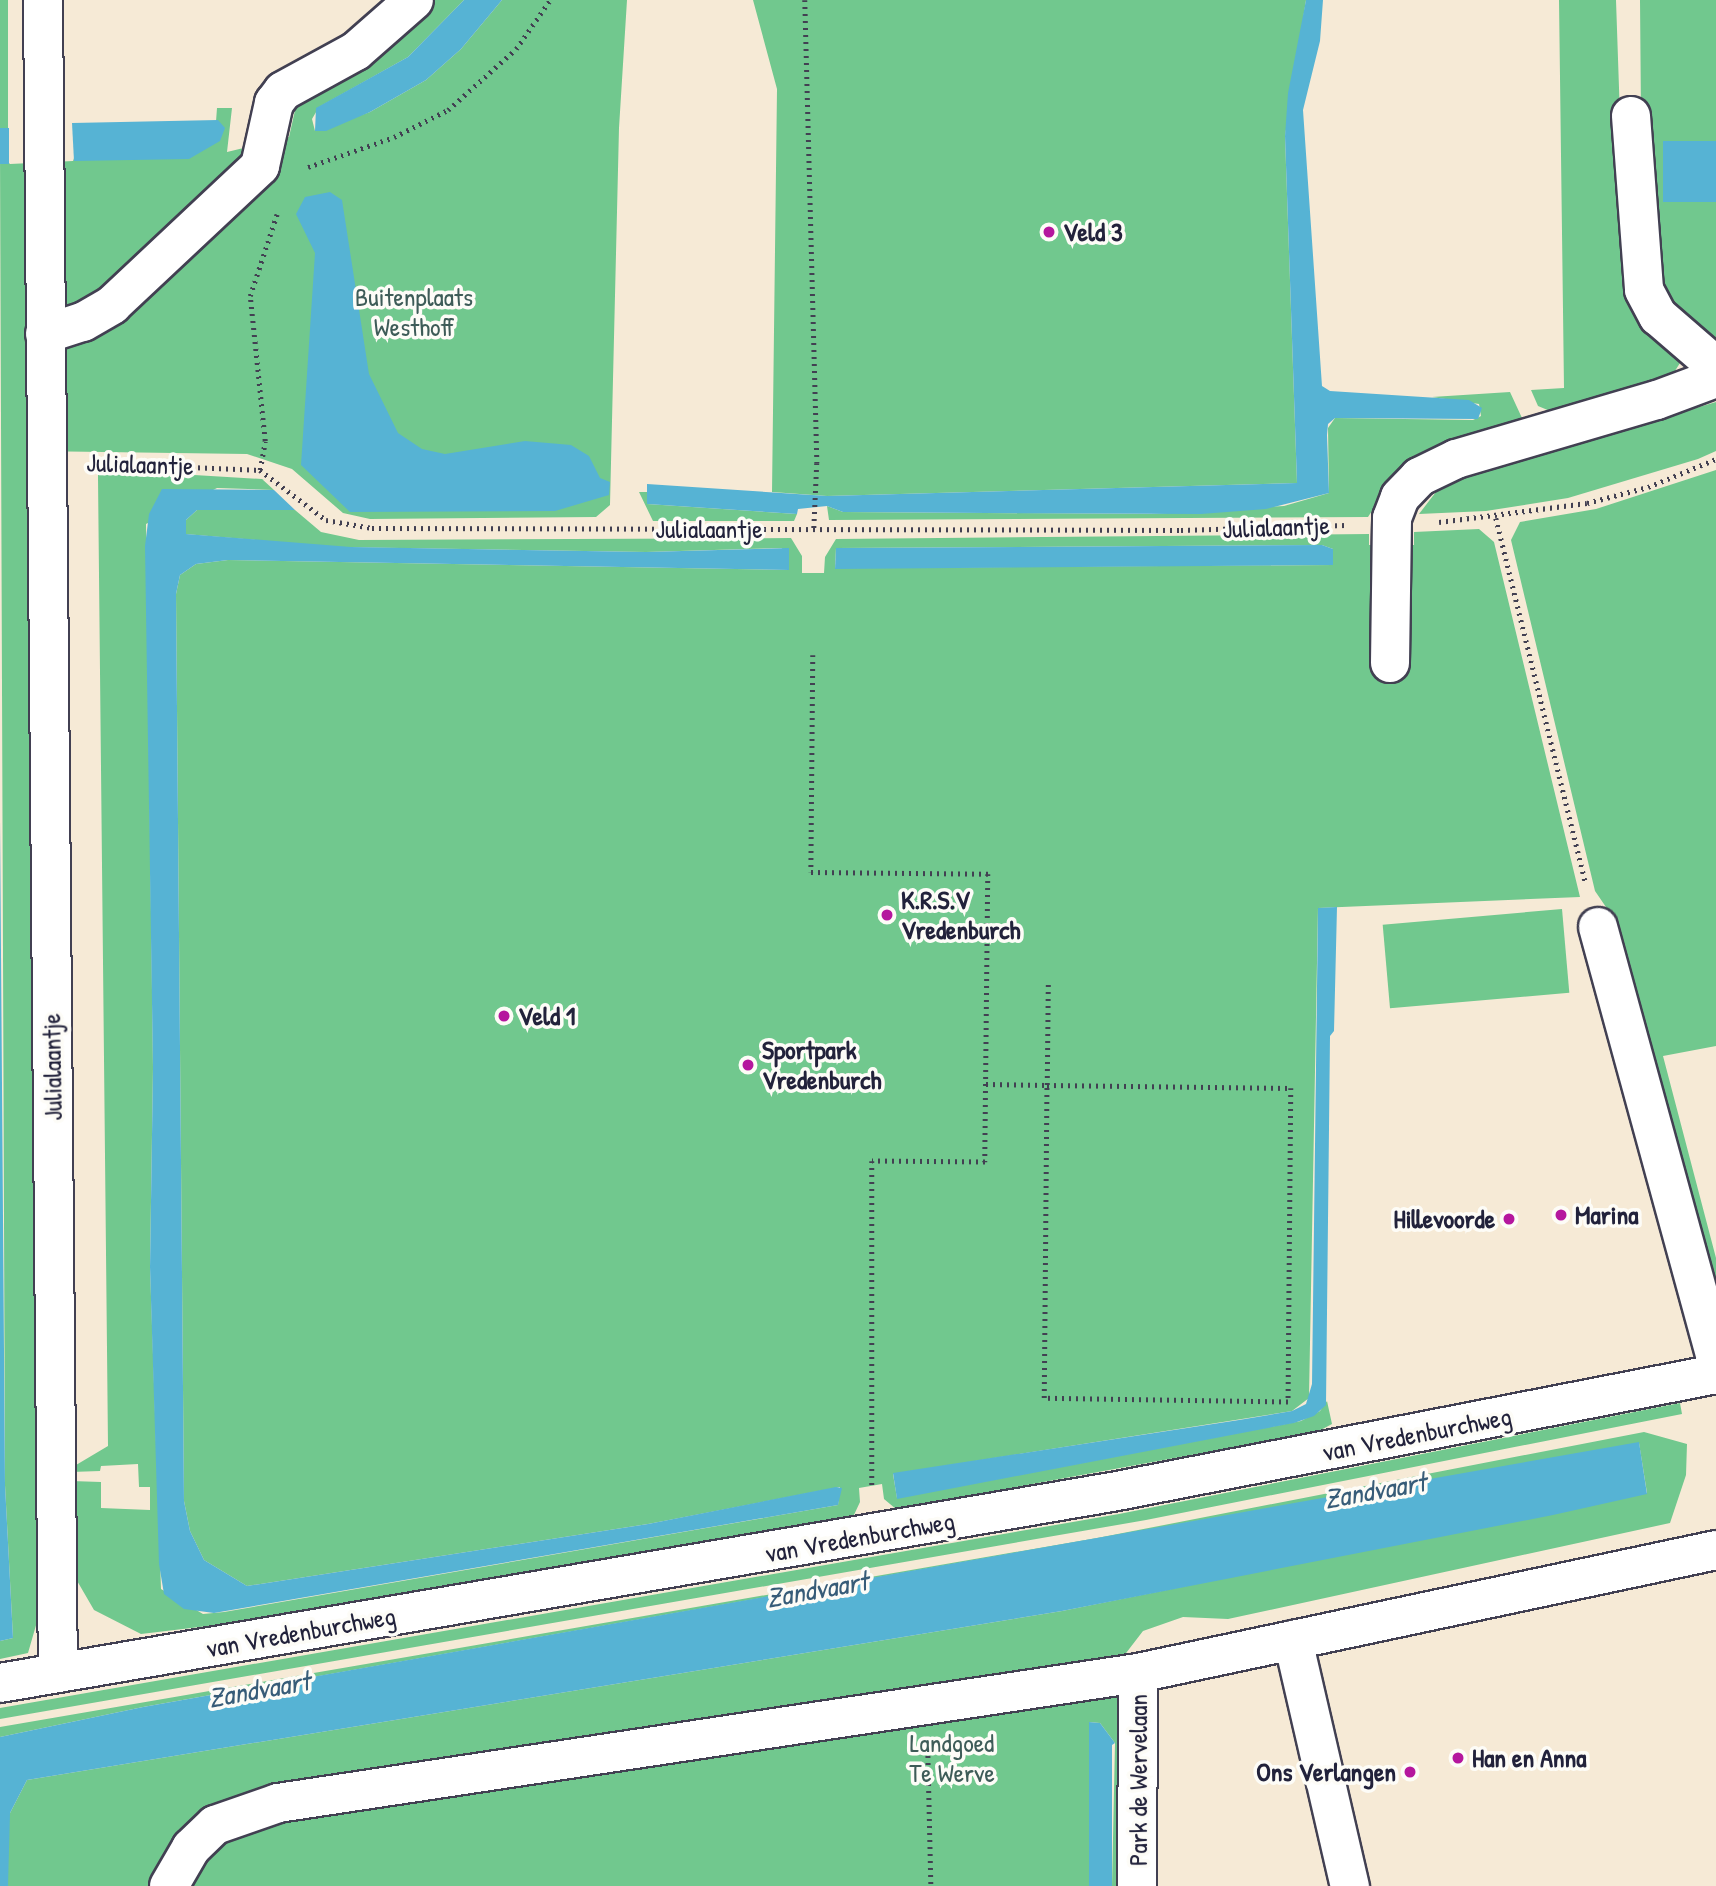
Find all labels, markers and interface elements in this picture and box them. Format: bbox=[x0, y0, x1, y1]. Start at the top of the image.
place label: Veld 3 bbox=[1063, 216, 1123, 248]
marker: Veld 3 bbox=[1041, 224, 1057, 240]
park label: Buitenplaats Westhoff bbox=[355, 281, 473, 342]
street label: Julialaantje bbox=[86, 447, 194, 481]
street label: Julialaantje bbox=[1222, 510, 1330, 544]
street label: Julialaantje bbox=[655, 513, 763, 545]
place label: K.R.S.V Vredenburch bbox=[901, 884, 1020, 946]
marker: K.R.S.V Vredenburch bbox=[879, 907, 895, 923]
place label: Veld 1 bbox=[518, 1000, 575, 1032]
marker: Veld 1 bbox=[496, 1008, 512, 1024]
street label: Julialaantje bbox=[35, 1013, 69, 1121]
place label: Sportpark Vredenburch bbox=[762, 1034, 881, 1096]
marker: Sportpark Vredenburch bbox=[740, 1057, 756, 1073]
place label: Marina bbox=[1575, 1199, 1638, 1231]
place label: Hillevoorde bbox=[1394, 1203, 1495, 1235]
marker: Marina bbox=[1553, 1207, 1569, 1223]
marker: Hillevoorde bbox=[1501, 1211, 1517, 1227]
street label: van Vredenburchweg bbox=[1320, 1400, 1514, 1468]
water label: Zandvaart bbox=[1322, 1465, 1428, 1515]
street label: van Vredenburchweg bbox=[763, 1505, 957, 1569]
water label: Zandvaart bbox=[764, 1564, 870, 1614]
street label: van Vredenburchweg bbox=[204, 1600, 398, 1664]
water label: Zandvaart bbox=[206, 1664, 312, 1714]
street label: Park de Wervelaan bbox=[1122, 1694, 1154, 1866]
park label: Landgoed Te Werve bbox=[909, 1727, 995, 1788]
place label: Han en Anna bbox=[1472, 1742, 1587, 1774]
marker: Han en Anna bbox=[1450, 1750, 1466, 1766]
place label: Ons Verlangen bbox=[1256, 1756, 1396, 1788]
marker: Ons Verlangen bbox=[1402, 1764, 1418, 1780]

